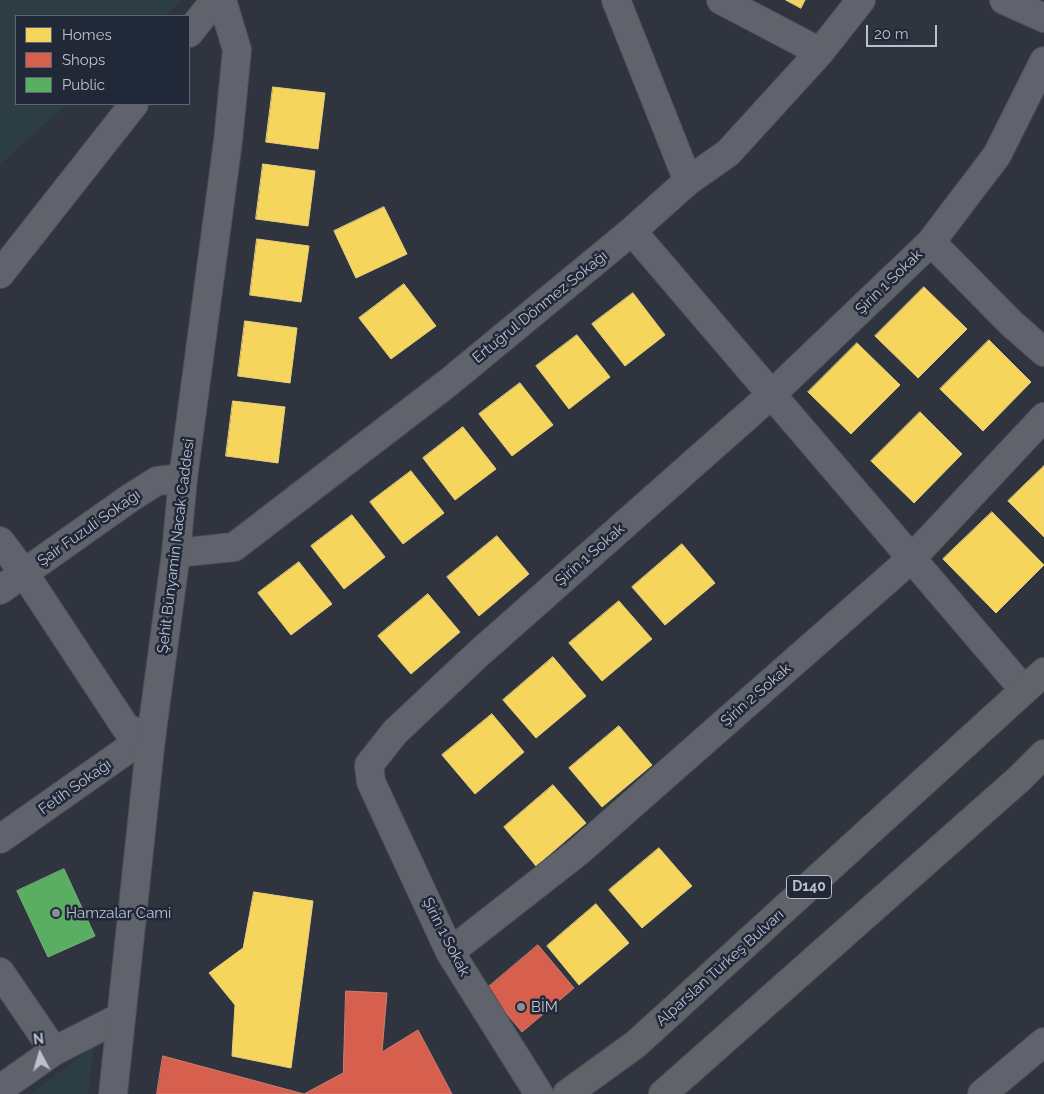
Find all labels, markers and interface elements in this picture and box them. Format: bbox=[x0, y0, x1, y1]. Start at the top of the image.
legend bbox=[15, 15, 190, 105]
scale bar bbox=[869, 15, 940, 47]
text: 20 m bbox=[874, 25, 909, 43]
text: Homes bbox=[62, 26, 112, 44]
text: Shops bbox=[62, 51, 105, 69]
text: Public bbox=[62, 76, 105, 94]
street label: Şirin 1 Sokak bbox=[852, 246, 926, 318]
street label: Ertuğrul Dönmez Sokağı bbox=[469, 247, 611, 367]
street label: Şehit Bünyamin Nacak Caddesi bbox=[154, 438, 198, 654]
street label: Şair Fuzuli Sokağı bbox=[34, 486, 144, 570]
street label: Şirin 1 Sokak bbox=[552, 520, 628, 590]
street label: Şirin 2 Sokak bbox=[717, 660, 795, 730]
street label: Fetih Sokağı bbox=[35, 755, 115, 819]
road number: D140 bbox=[786, 876, 832, 899]
street label: Şirin 1 Sokak bbox=[419, 895, 473, 979]
place label: Hamzalar Cami bbox=[66, 904, 171, 922]
street label: Alparslan Türkeş Bulvarı bbox=[652, 906, 788, 1030]
marker: Hamzalar Cami bbox=[50, 907, 62, 919]
place label: BİM bbox=[531, 998, 558, 1016]
marker: BİM bbox=[515, 1001, 527, 1013]
north arrow bbox=[15, 1029, 65, 1079]
text: N bbox=[32, 1031, 45, 1048]

